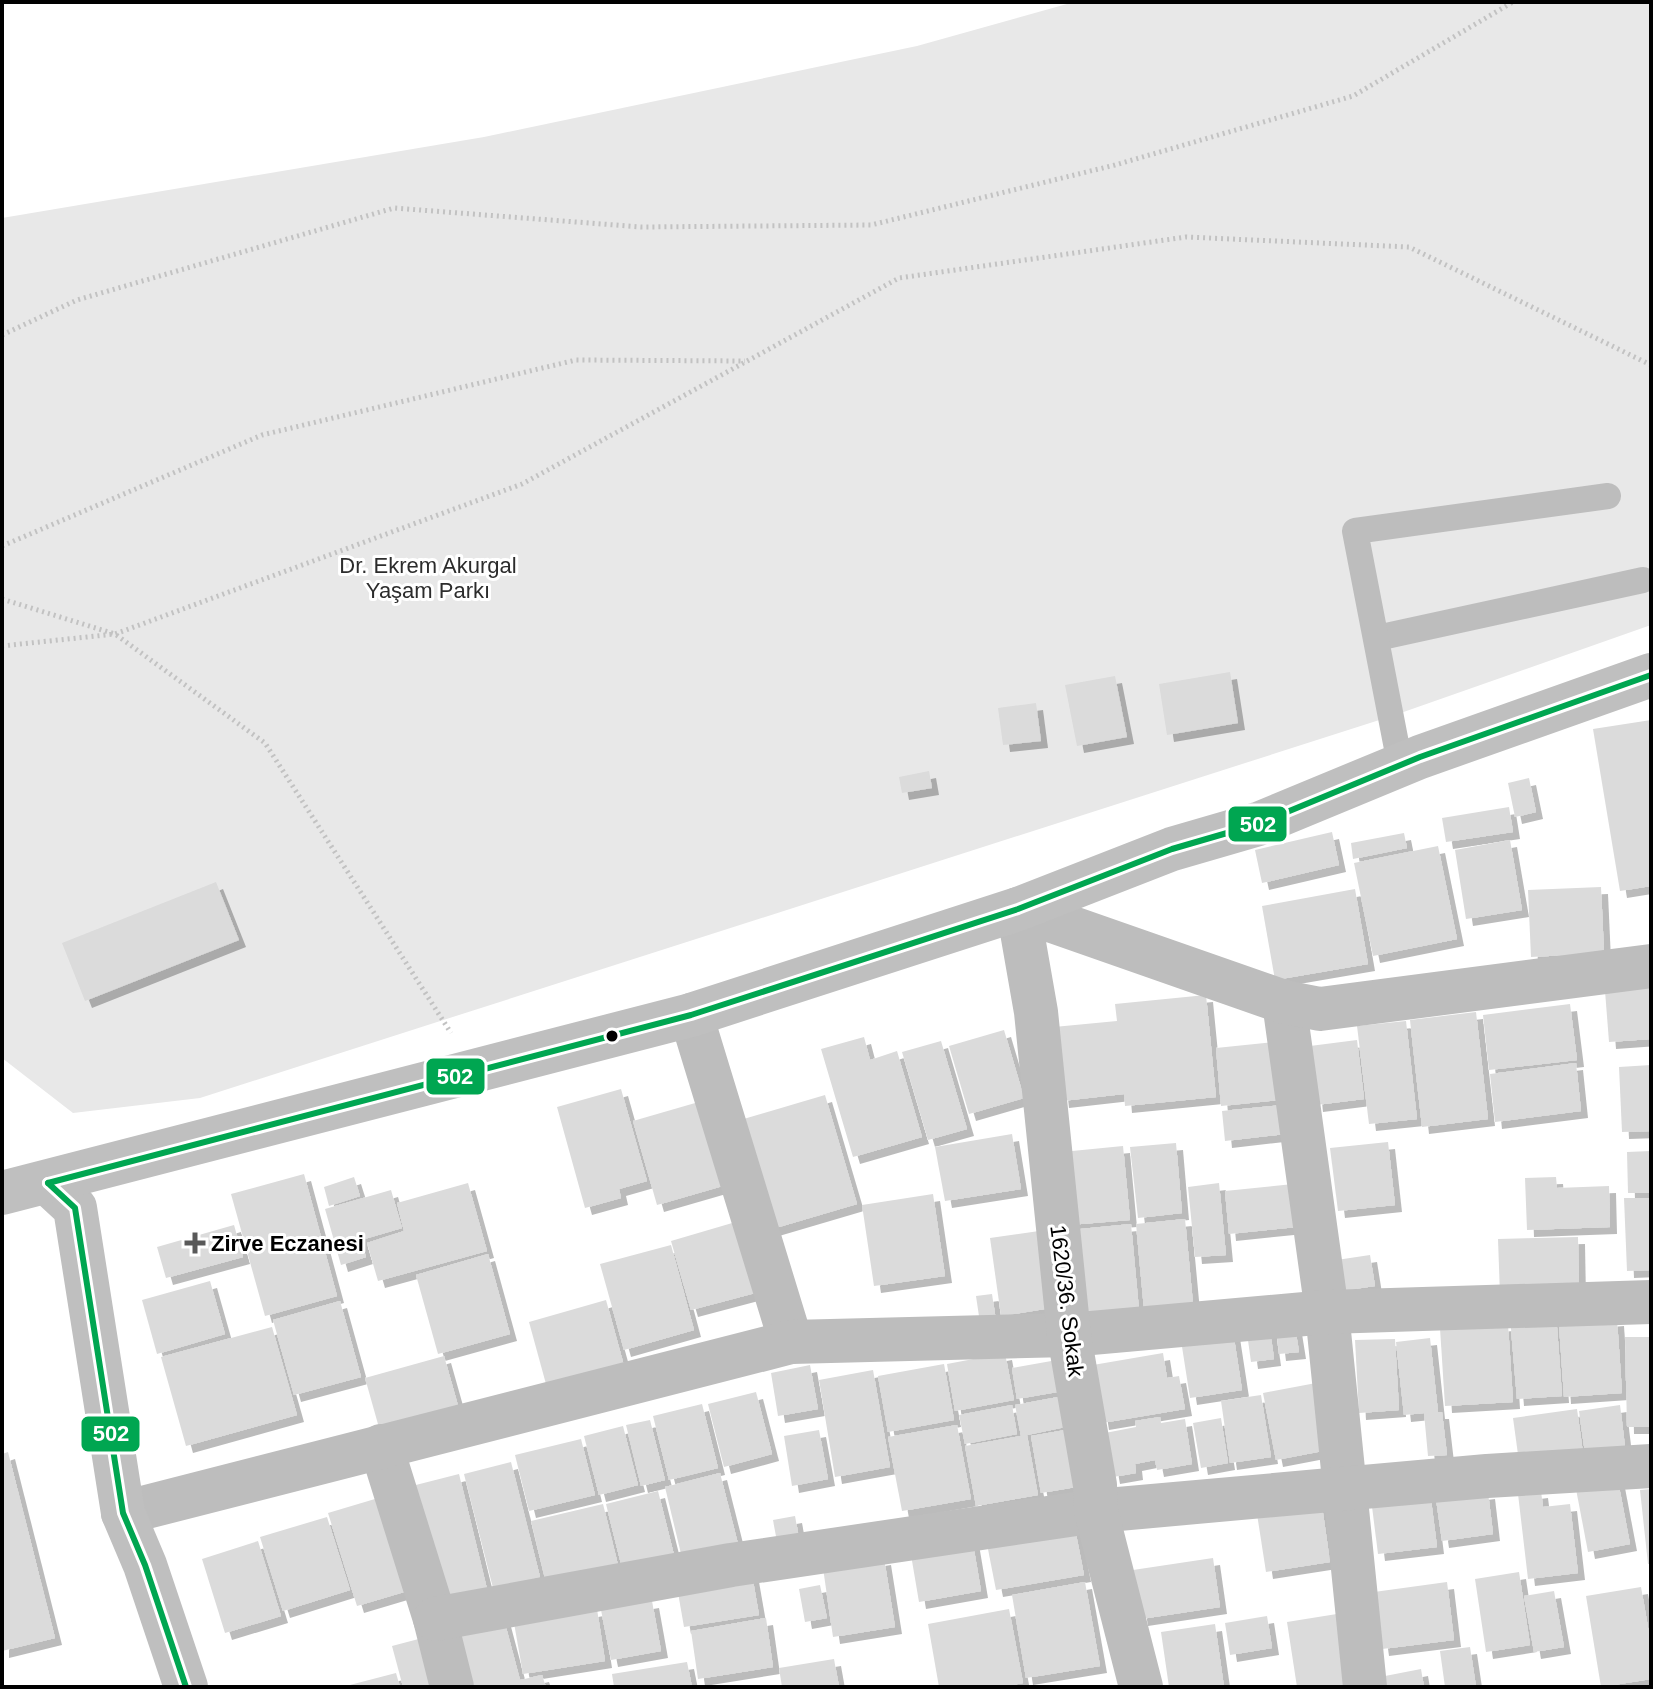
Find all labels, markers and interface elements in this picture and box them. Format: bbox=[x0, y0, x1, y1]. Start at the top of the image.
park label: Dr. Ekrem Akurgal Yaşam Parkı bbox=[339, 553, 517, 603]
line badge: 502 bbox=[1227, 805, 1288, 843]
text: 502 bbox=[1240, 812, 1276, 837]
unlabelled marker bbox=[604, 1028, 620, 1044]
line badge: 502 bbox=[425, 1057, 486, 1096]
text: 502 bbox=[437, 1064, 473, 1089]
street label: 1620/36. Sokak bbox=[1045, 1224, 1089, 1379]
place label: Zirve Eczanesi bbox=[211, 1231, 364, 1256]
marker: Zirve Eczanesi bbox=[186, 1234, 204, 1252]
line badge: 502 bbox=[80, 1415, 141, 1453]
text: 502 bbox=[93, 1421, 129, 1446]

